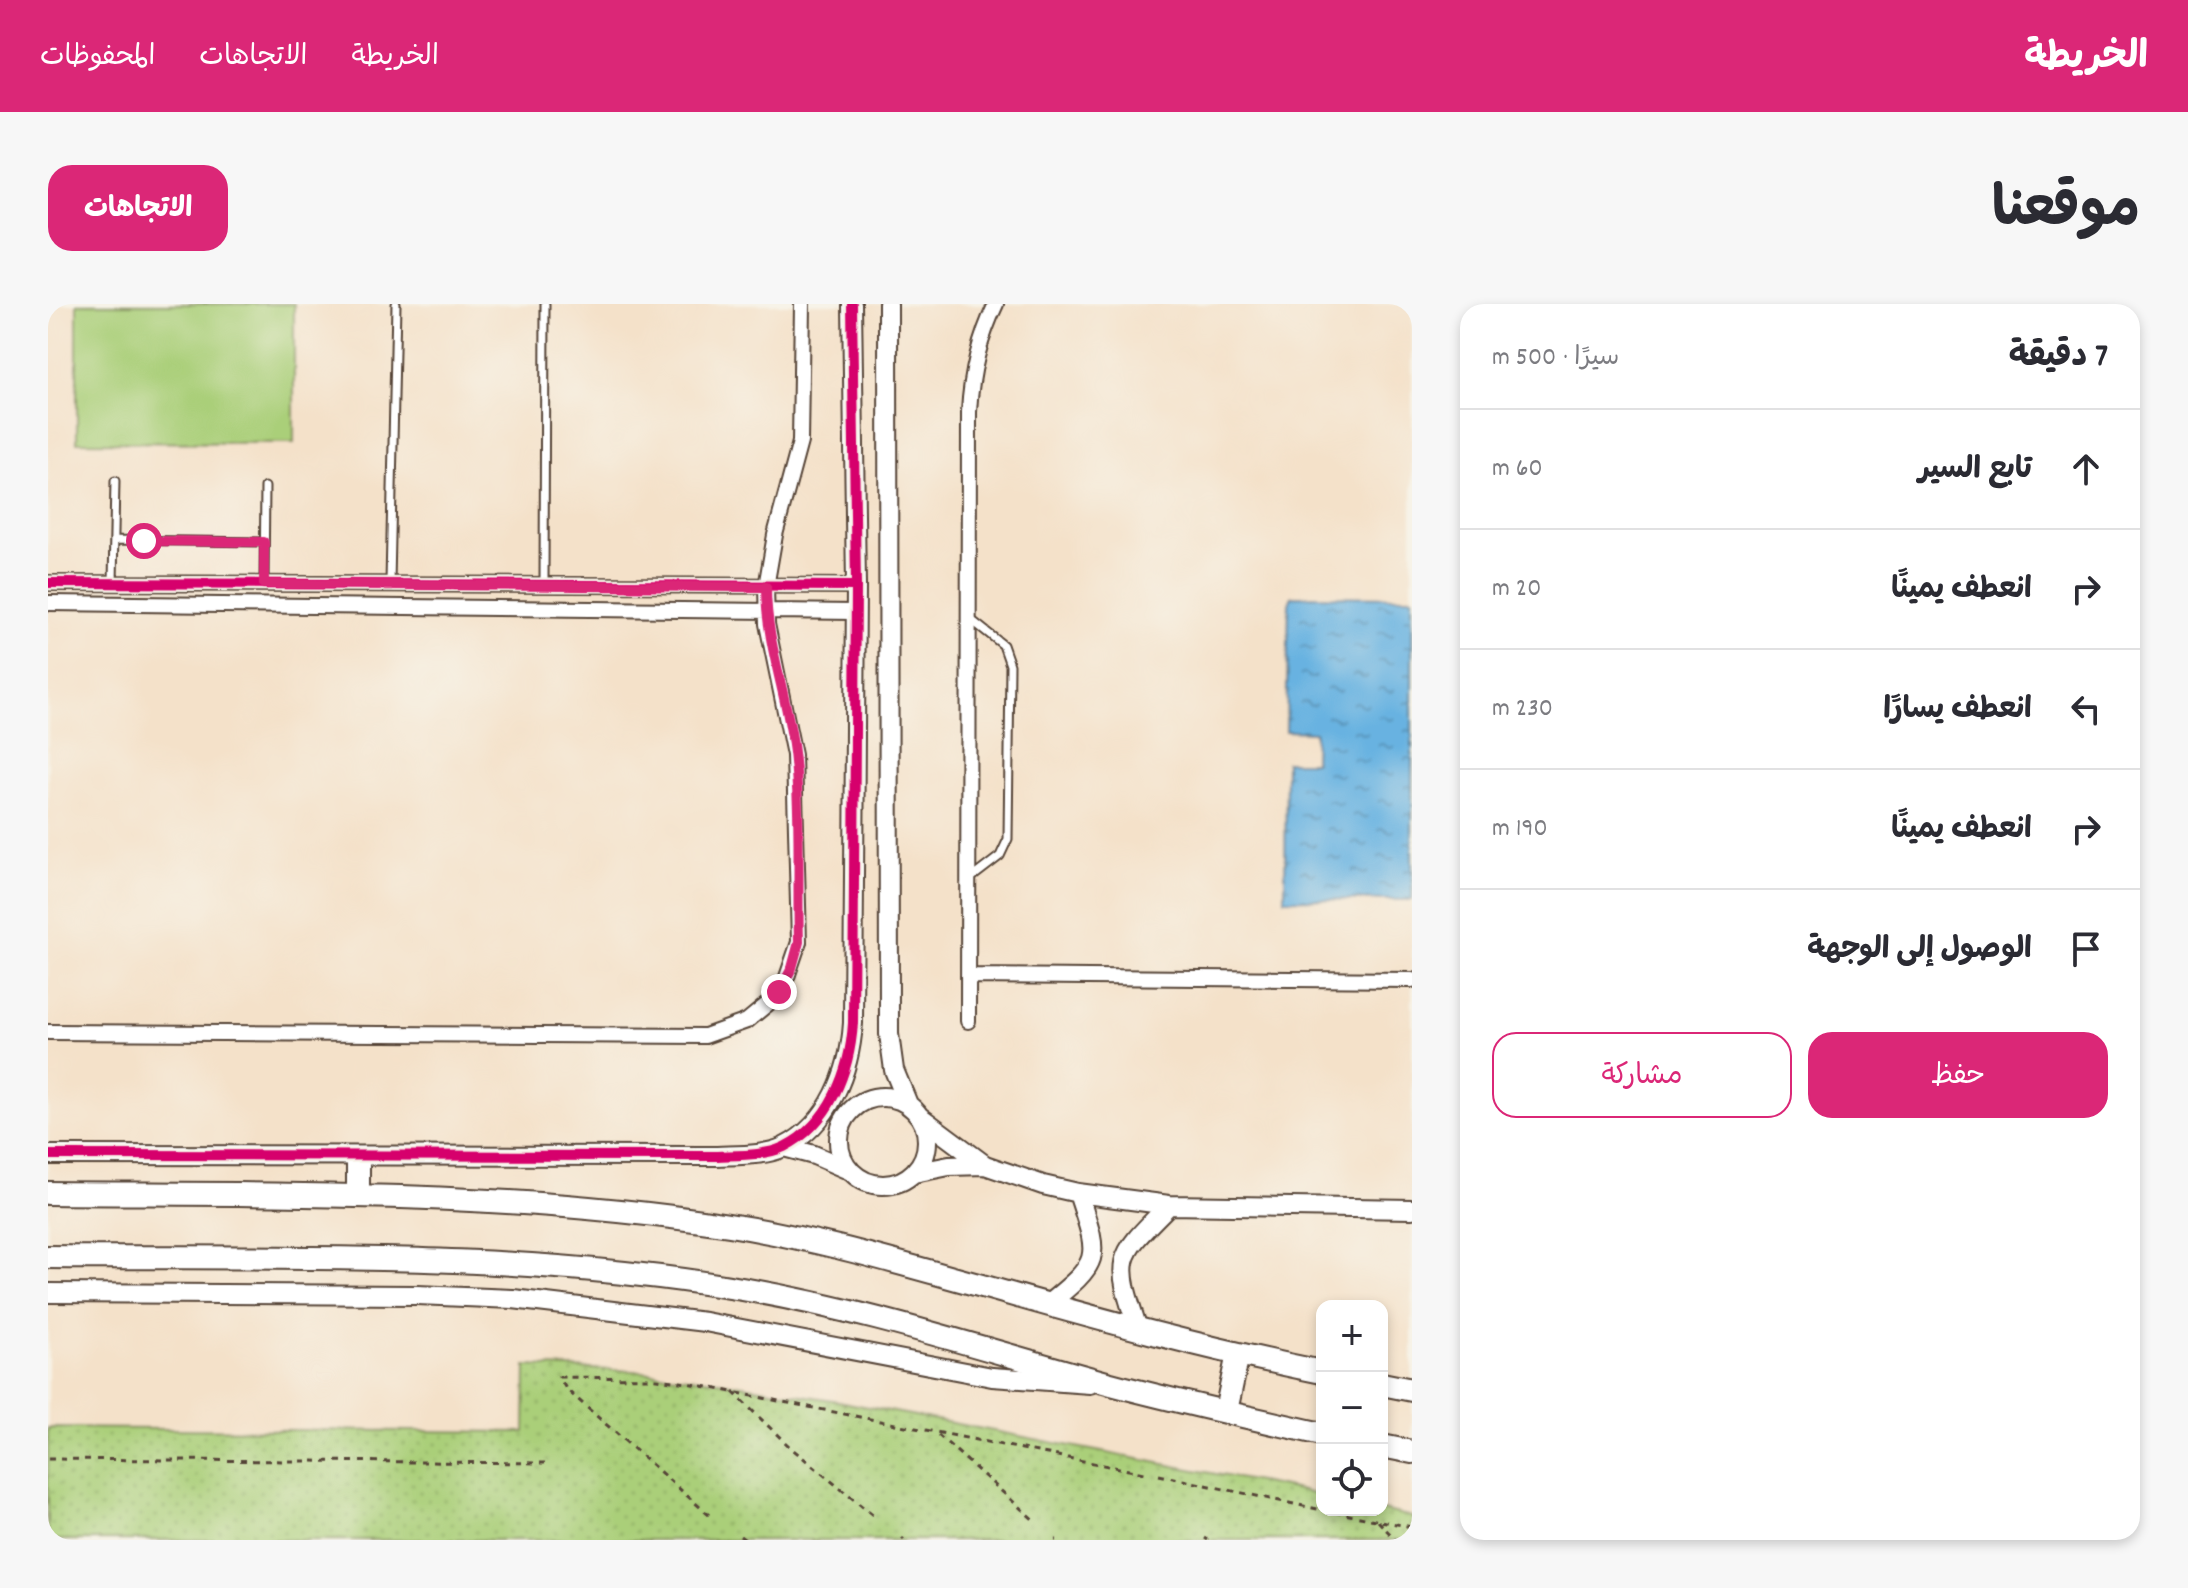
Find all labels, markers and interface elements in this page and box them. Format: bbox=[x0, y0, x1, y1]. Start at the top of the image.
text: الخريطة bbox=[2024, 32, 2148, 87]
text: المحفوظات bbox=[40, 39, 155, 79]
text: الاتجاهات bbox=[199, 39, 307, 79]
text: الخريطة bbox=[351, 39, 439, 79]
button: الاتجاهات bbox=[48, 165, 228, 251]
text: موقعنا bbox=[1992, 173, 2140, 253]
text: 7 دقيقة bbox=[2009, 334, 2108, 383]
text: سيرًا · 500 m bbox=[1492, 340, 1619, 377]
icon: ahead bbox=[2064, 447, 2108, 491]
text: تابع السير bbox=[1918, 450, 2032, 493]
text: 60 m bbox=[1492, 451, 1543, 488]
route start bbox=[126, 523, 162, 559]
icon: right bbox=[2064, 567, 2108, 611]
text: انعطف يمينًا bbox=[1891, 570, 2032, 613]
text: 20 m bbox=[1492, 571, 1541, 608]
icon: left bbox=[2064, 687, 2108, 731]
text: انعطف يسارًا bbox=[1883, 690, 2032, 733]
text: 230 m bbox=[1492, 691, 1553, 728]
icon: right bbox=[2064, 807, 2108, 851]
text: انعطف يمينًا bbox=[1891, 810, 2032, 853]
text: 190 m bbox=[1492, 811, 1548, 848]
icon: arrive bbox=[2064, 927, 2108, 971]
text: الوصول إلى الوجهة bbox=[1807, 930, 2032, 973]
route end bbox=[761, 974, 797, 1010]
button: مشاركة bbox=[1492, 1032, 1792, 1118]
button: حفظ bbox=[1808, 1032, 2108, 1118]
map controls bbox=[1316, 1300, 1388, 1516]
button: + bbox=[1316, 1300, 1388, 1372]
button: − bbox=[1316, 1372, 1388, 1444]
button: locate bbox=[1316, 1444, 1388, 1516]

